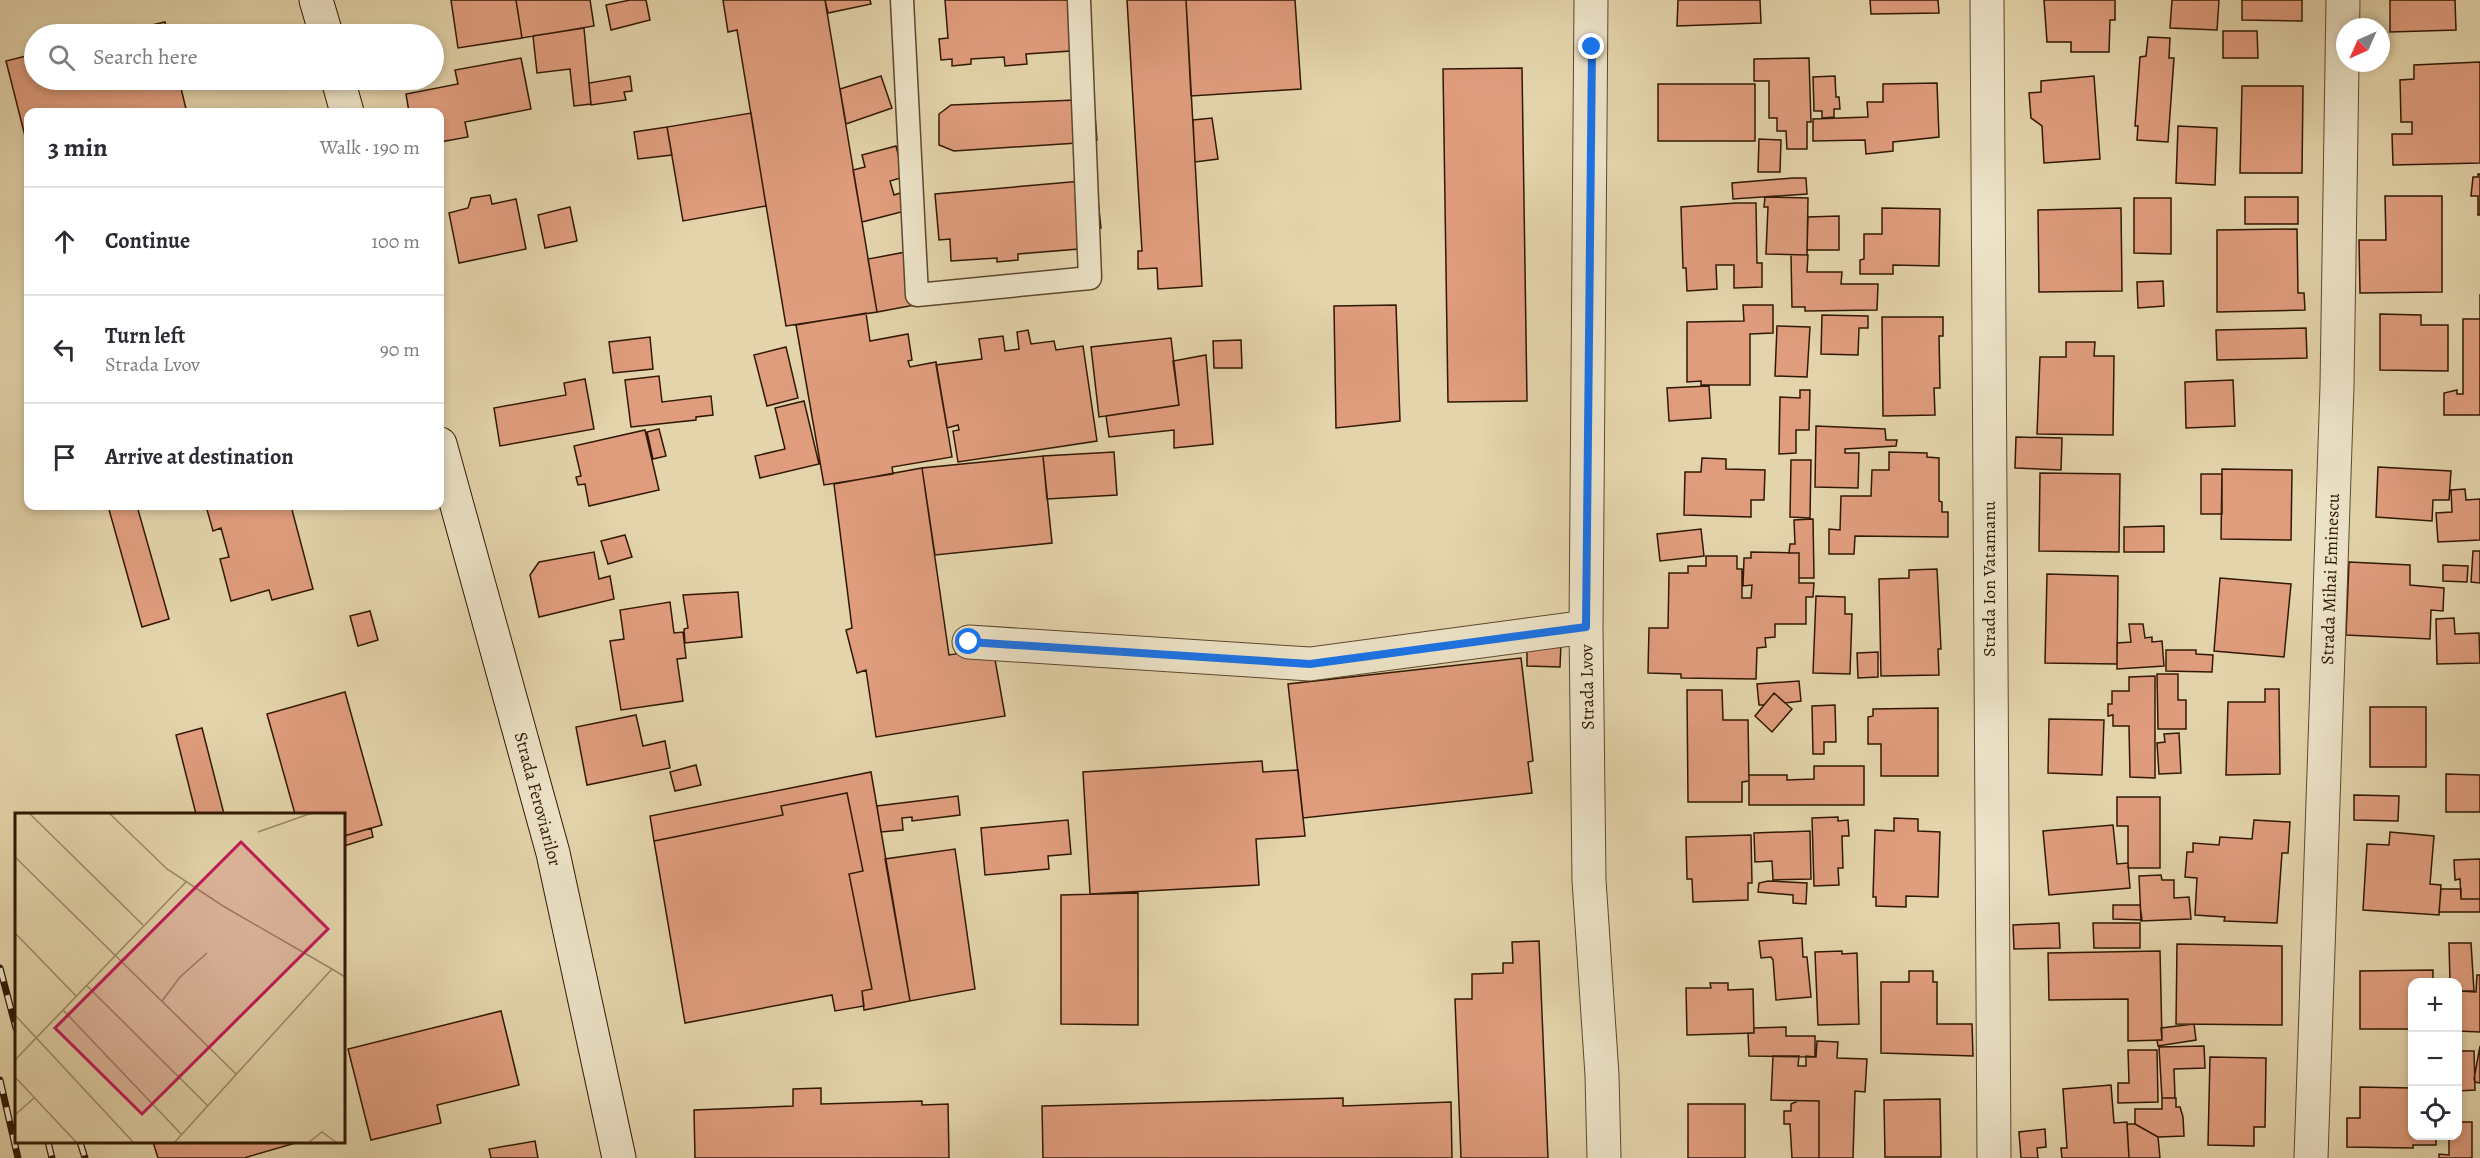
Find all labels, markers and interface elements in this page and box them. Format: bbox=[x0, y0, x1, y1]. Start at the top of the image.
north arrow bbox=[2336, 18, 2390, 72]
search box bbox=[24, 24, 444, 90]
route end bbox=[1578, 33, 1604, 59]
icon: search bbox=[45, 41, 78, 74]
text: Search here bbox=[93, 42, 198, 72]
text: 3 min bbox=[48, 130, 108, 165]
text: Walk · 190 m bbox=[320, 134, 420, 161]
icon: ahead bbox=[48, 225, 81, 258]
text: Continue bbox=[105, 226, 190, 256]
text: 100 m bbox=[371, 228, 420, 255]
text: Turn left bbox=[105, 321, 185, 351]
icon: left bbox=[48, 333, 81, 366]
text: 90 m bbox=[380, 336, 420, 363]
text: Strada Lvov bbox=[105, 351, 200, 378]
icon: arrive bbox=[48, 441, 81, 474]
text: Arrive at destination bbox=[105, 442, 294, 472]
street label: Strada Mihai Eminescu bbox=[2315, 493, 2345, 665]
street label: Strada Ion Vatamanu bbox=[1977, 501, 2001, 657]
route start bbox=[955, 628, 981, 654]
street label: Strada Lvov bbox=[1574, 643, 1600, 730]
street label: Strada Feroviarilor bbox=[509, 729, 567, 869]
inset map bbox=[15, 813, 345, 1143]
map controls bbox=[2408, 978, 2462, 1140]
button: + bbox=[2408, 978, 2462, 1032]
button: − bbox=[2408, 1032, 2462, 1086]
button: locate bbox=[2408, 1086, 2462, 1140]

